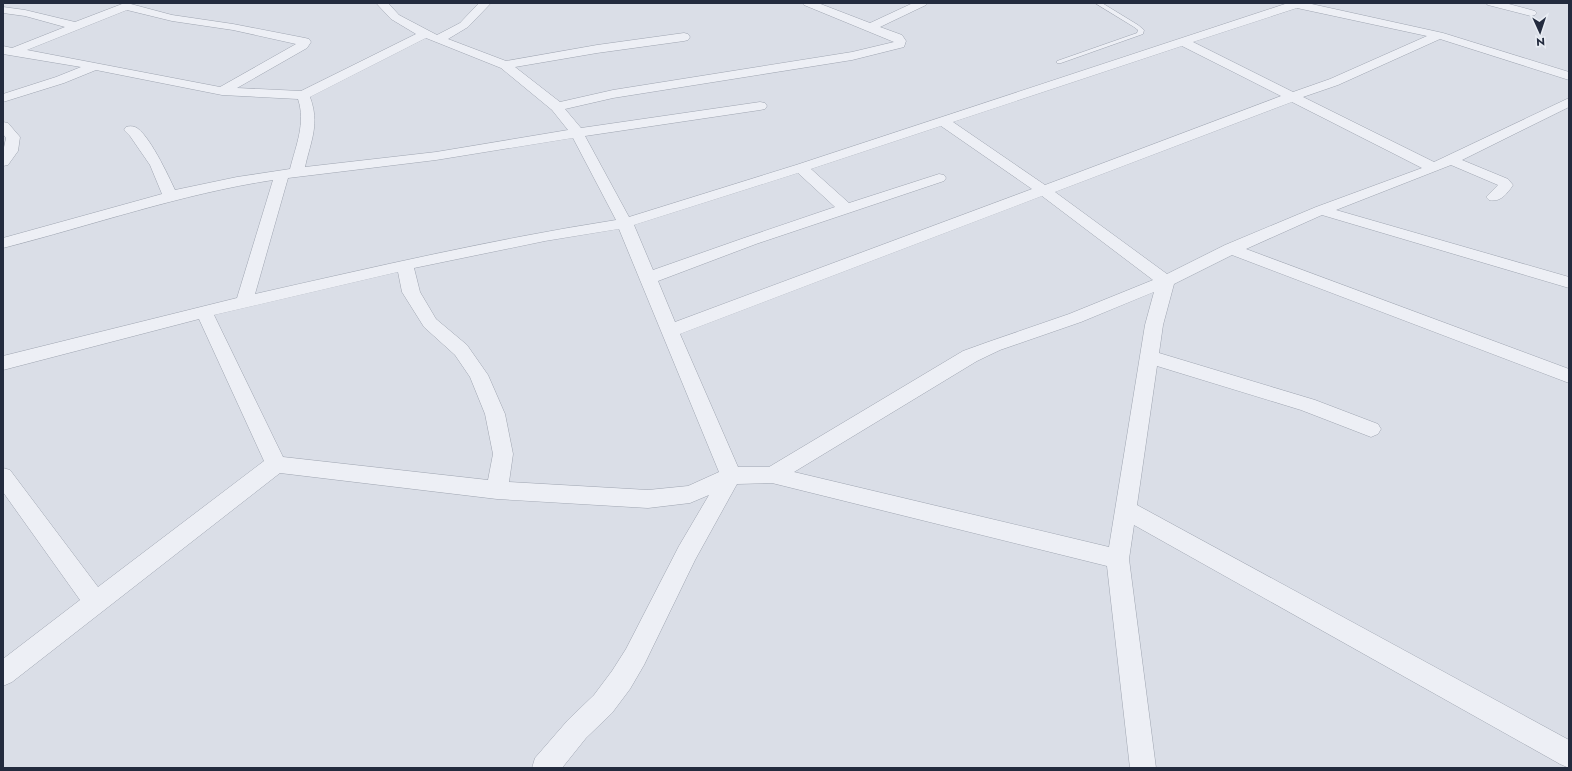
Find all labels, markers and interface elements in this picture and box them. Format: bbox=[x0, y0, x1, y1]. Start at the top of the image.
north arrow bbox=[1520, 12, 1560, 52]
text: N bbox=[1536, 34, 1545, 50]

